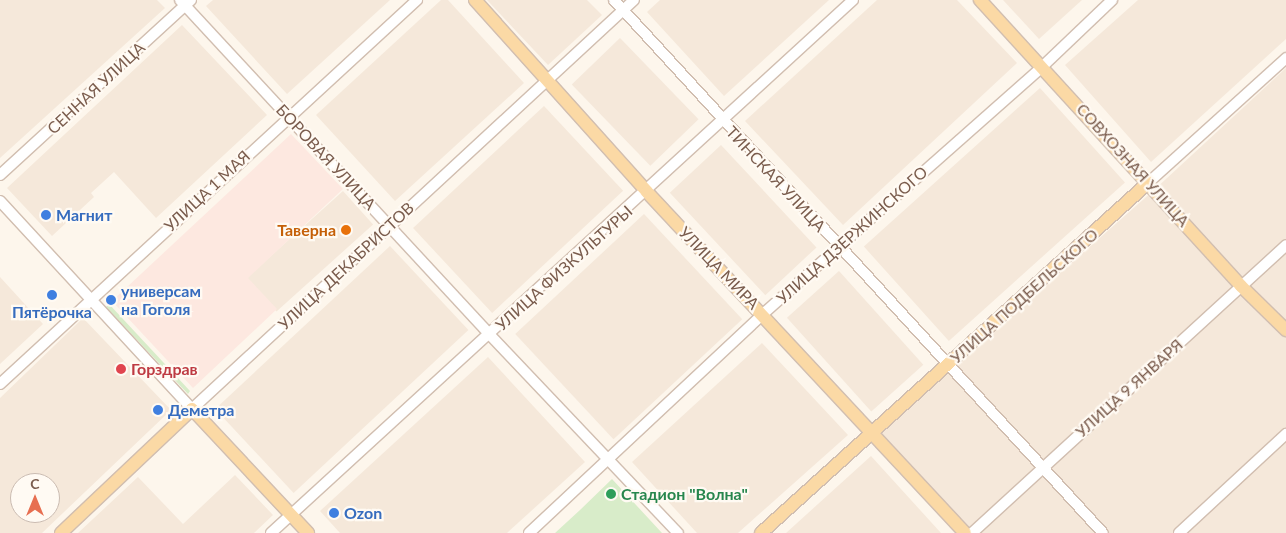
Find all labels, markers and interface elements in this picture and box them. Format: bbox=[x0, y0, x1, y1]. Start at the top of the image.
street label: СЕННАЯ УЛИЦА bbox=[43, 38, 149, 138]
street label: СОВХОЗНАЯ УЛИЦА bbox=[1073, 99, 1193, 231]
street label: БОРОВАЯ УЛИЦА bbox=[272, 100, 380, 214]
street label: ТИНСКАЯ УЛИЦА bbox=[722, 122, 830, 236]
street label: УЛИЦА 1 МАЯ bbox=[160, 146, 254, 236]
street label: УЛИЦА ДЗЕРЖИНСКОГО bbox=[773, 162, 931, 308]
street label: УЛИЦА ДЕКАБРИСТОВ bbox=[274, 198, 418, 334]
street label: УЛИЦА ФИЗКУЛЬТУРЫ bbox=[492, 202, 636, 334]
place label: Магнит bbox=[56, 205, 112, 225]
marker: Магнит bbox=[40, 209, 52, 221]
place label: Таверна bbox=[277, 220, 336, 240]
street label: УЛИЦА МИРА bbox=[675, 223, 763, 313]
marker: Таверна bbox=[340, 224, 352, 236]
street label: УЛИЦА ПОДБЕЛЬСКОГО bbox=[946, 225, 1102, 367]
place label: универсам на Гоголя bbox=[121, 281, 201, 319]
marker: Пятёрочка bbox=[46, 289, 58, 301]
marker: универсам на Гоголя bbox=[105, 294, 117, 306]
place label: Пятёрочка bbox=[12, 302, 92, 322]
street label: УЛИЦА 9 ЯНВАРЯ bbox=[1071, 335, 1187, 441]
place label: Горздрав bbox=[131, 359, 198, 379]
marker: Горздрав bbox=[115, 363, 127, 375]
place label: Деметра bbox=[168, 400, 234, 420]
marker: Деметра bbox=[152, 404, 164, 416]
north arrow bbox=[10, 473, 60, 523]
text: С bbox=[30, 475, 40, 492]
place label: Стадион "Волна" bbox=[621, 484, 748, 504]
marker: Стадион "Волна" bbox=[605, 488, 617, 500]
place label: Ozon bbox=[344, 503, 382, 523]
marker: Ozon bbox=[328, 507, 340, 519]

